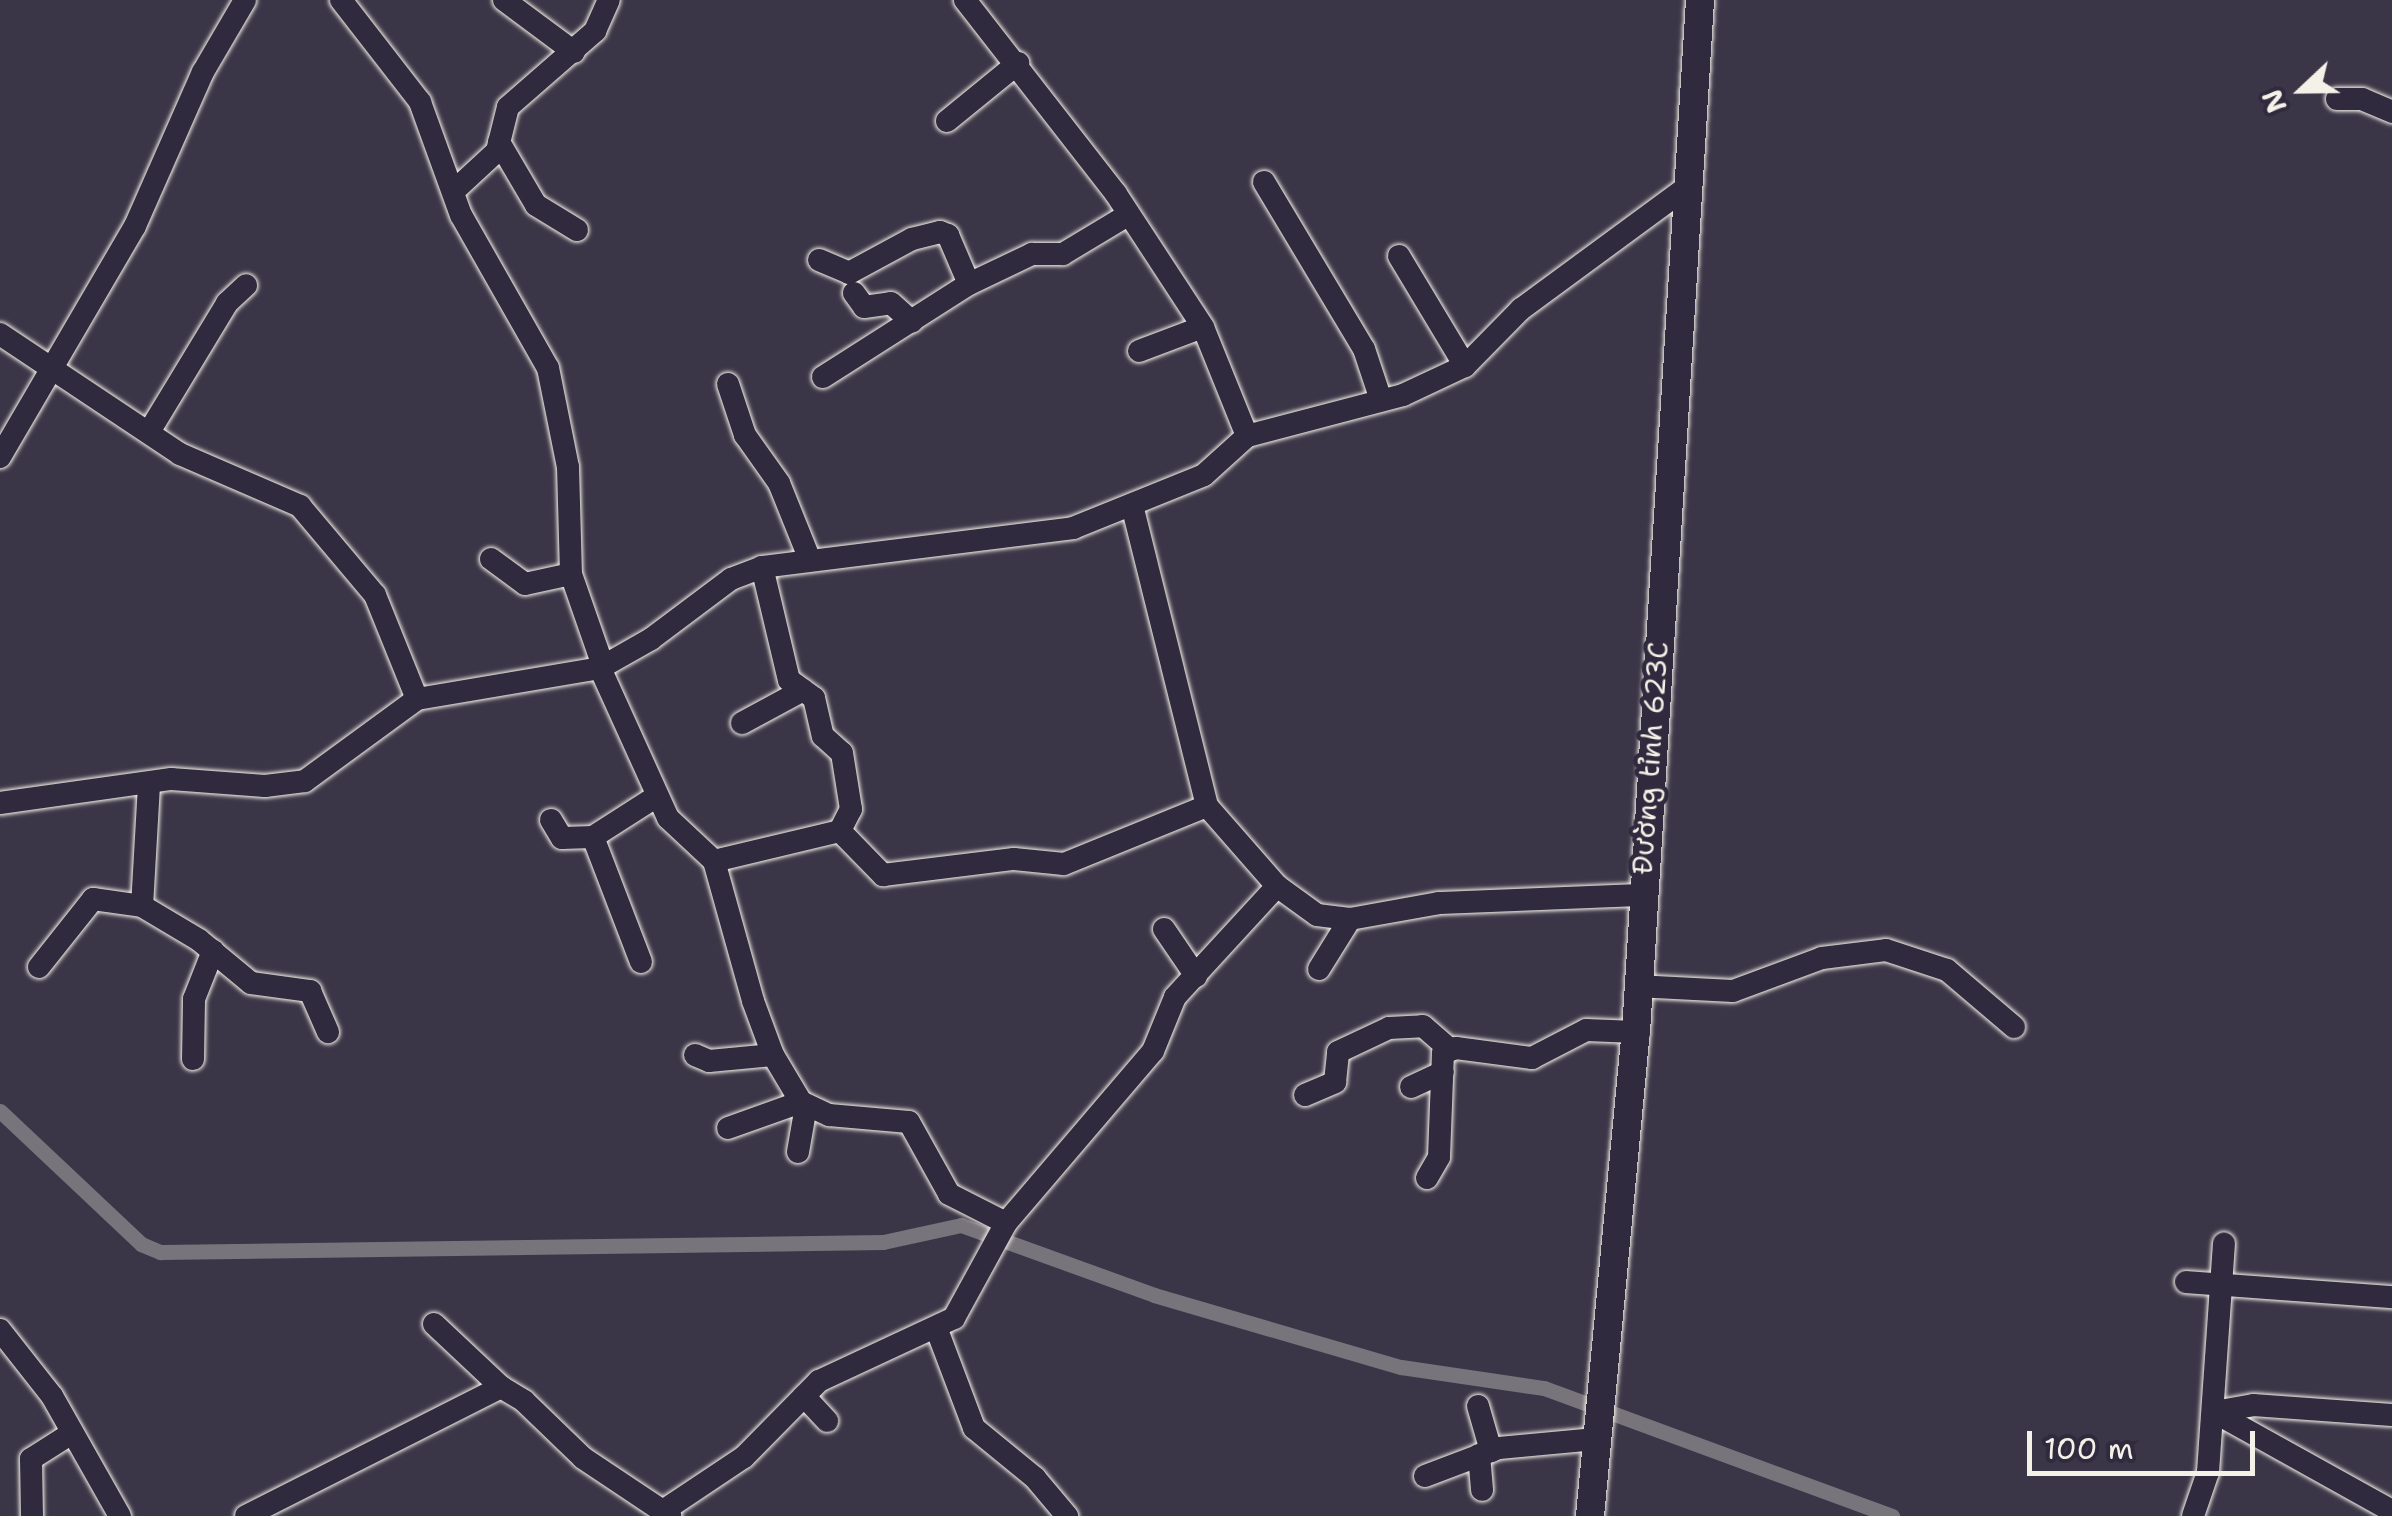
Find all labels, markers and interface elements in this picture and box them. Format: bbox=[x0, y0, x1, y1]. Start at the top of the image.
north arrow bbox=[2252, 40, 2352, 140]
text: N bbox=[2252, 84, 2296, 119]
street label: Đường tỉnh 623C bbox=[1625, 640, 1675, 876]
scale bar bbox=[2032, 1411, 2260, 1473]
text: 100 m bbox=[2044, 1428, 2134, 1469]

